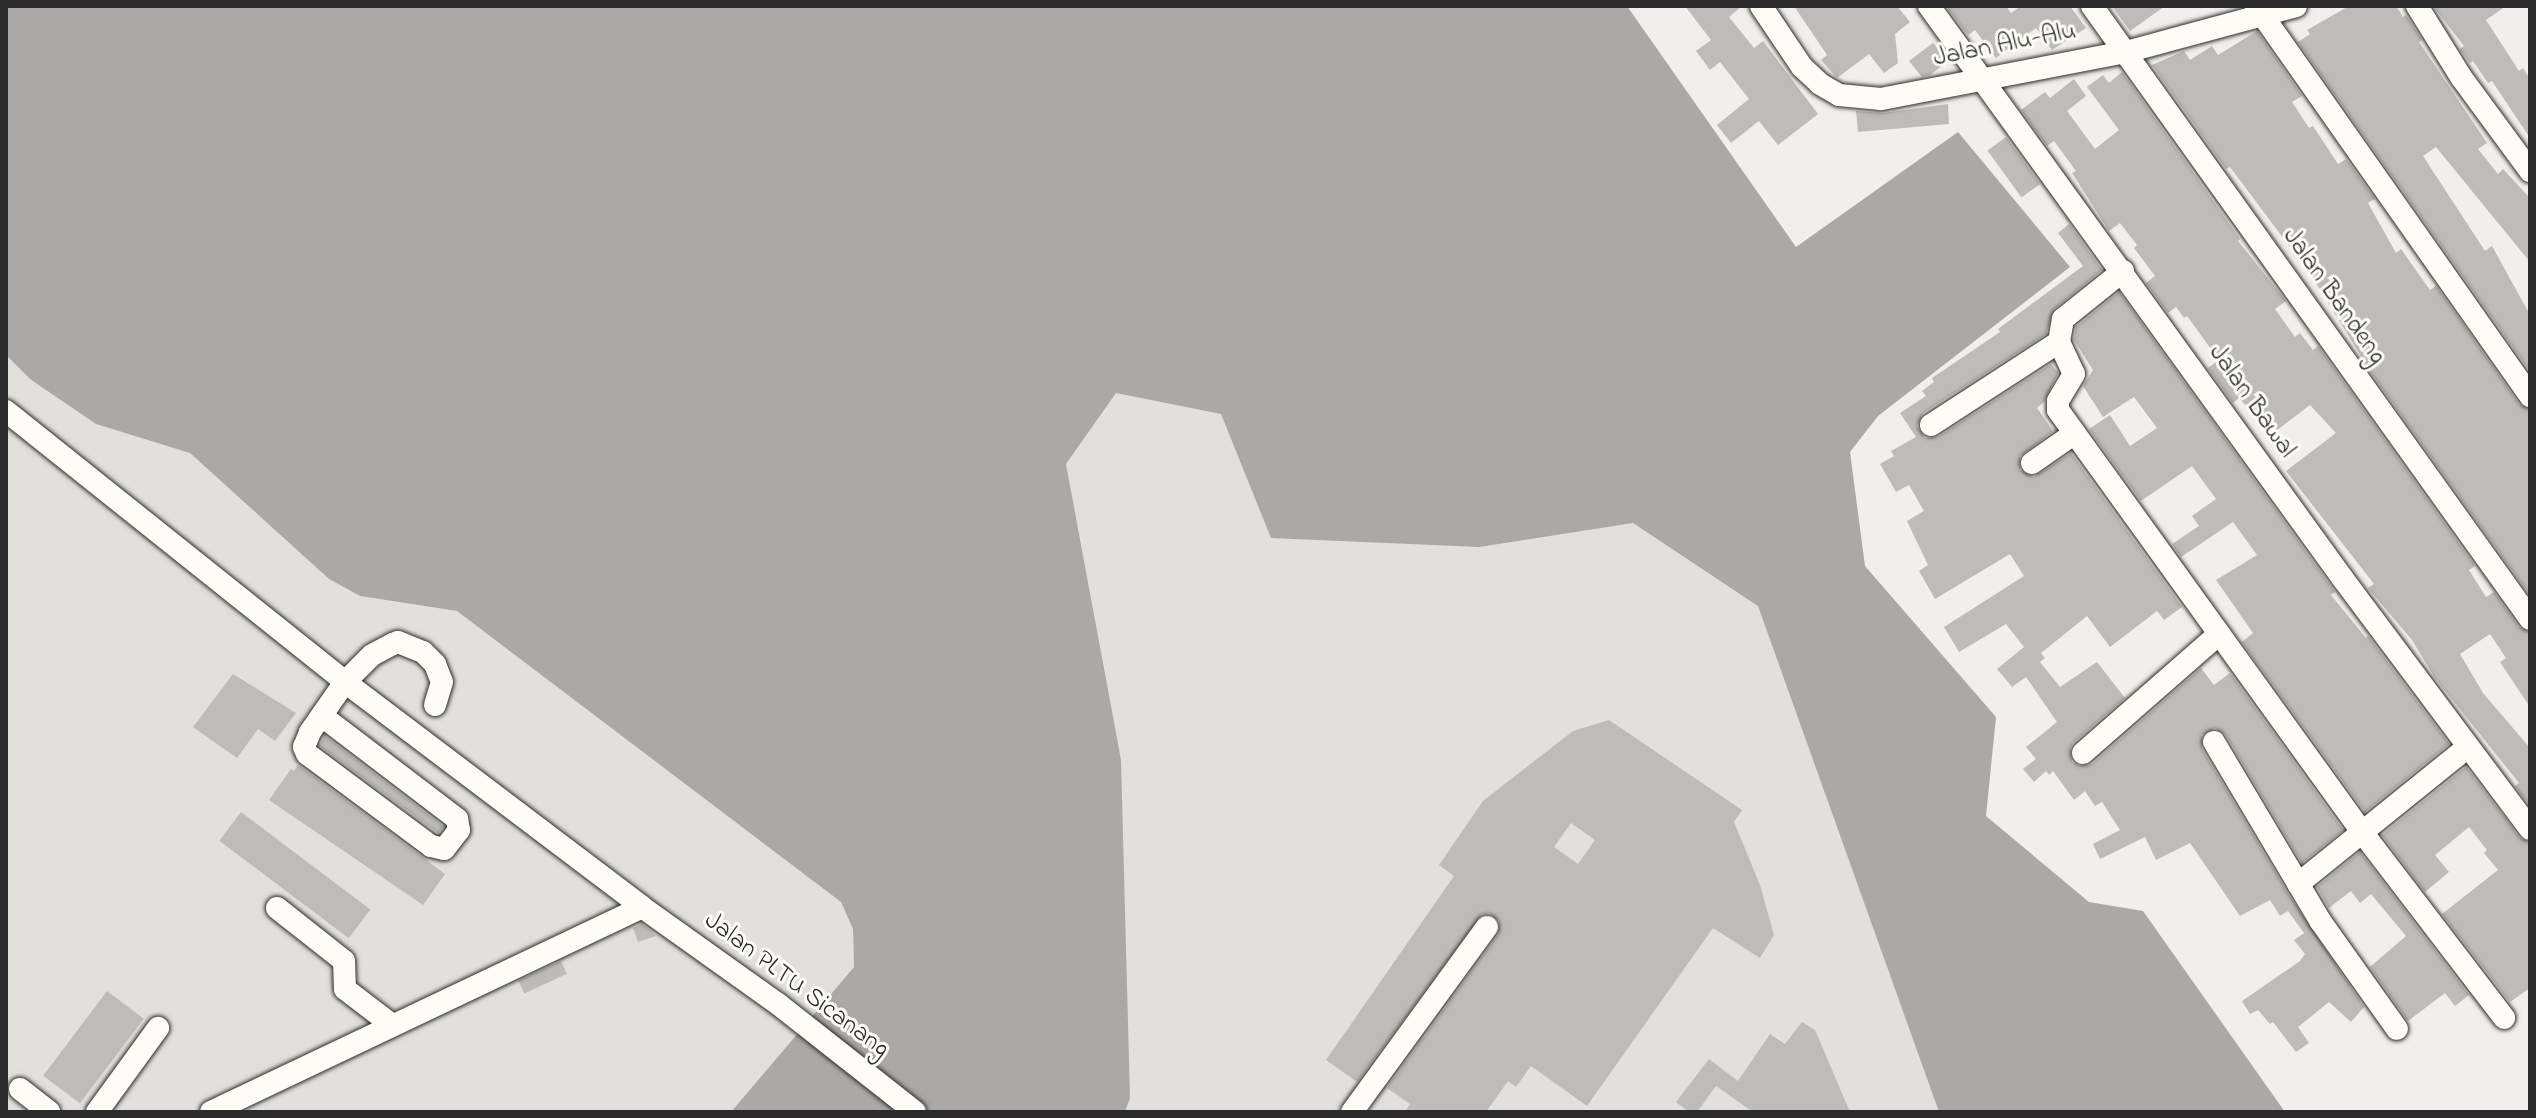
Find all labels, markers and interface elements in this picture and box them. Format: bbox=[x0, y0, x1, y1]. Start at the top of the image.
street label: Jalan Alu-Alu bbox=[1931, 17, 2079, 75]
street label: Jalan Bandeng bbox=[2274, 223, 2392, 371]
street label: Jalan Bawal bbox=[2201, 339, 2301, 465]
street label: Jalan PLTU Sicanang bbox=[697, 906, 895, 1066]

